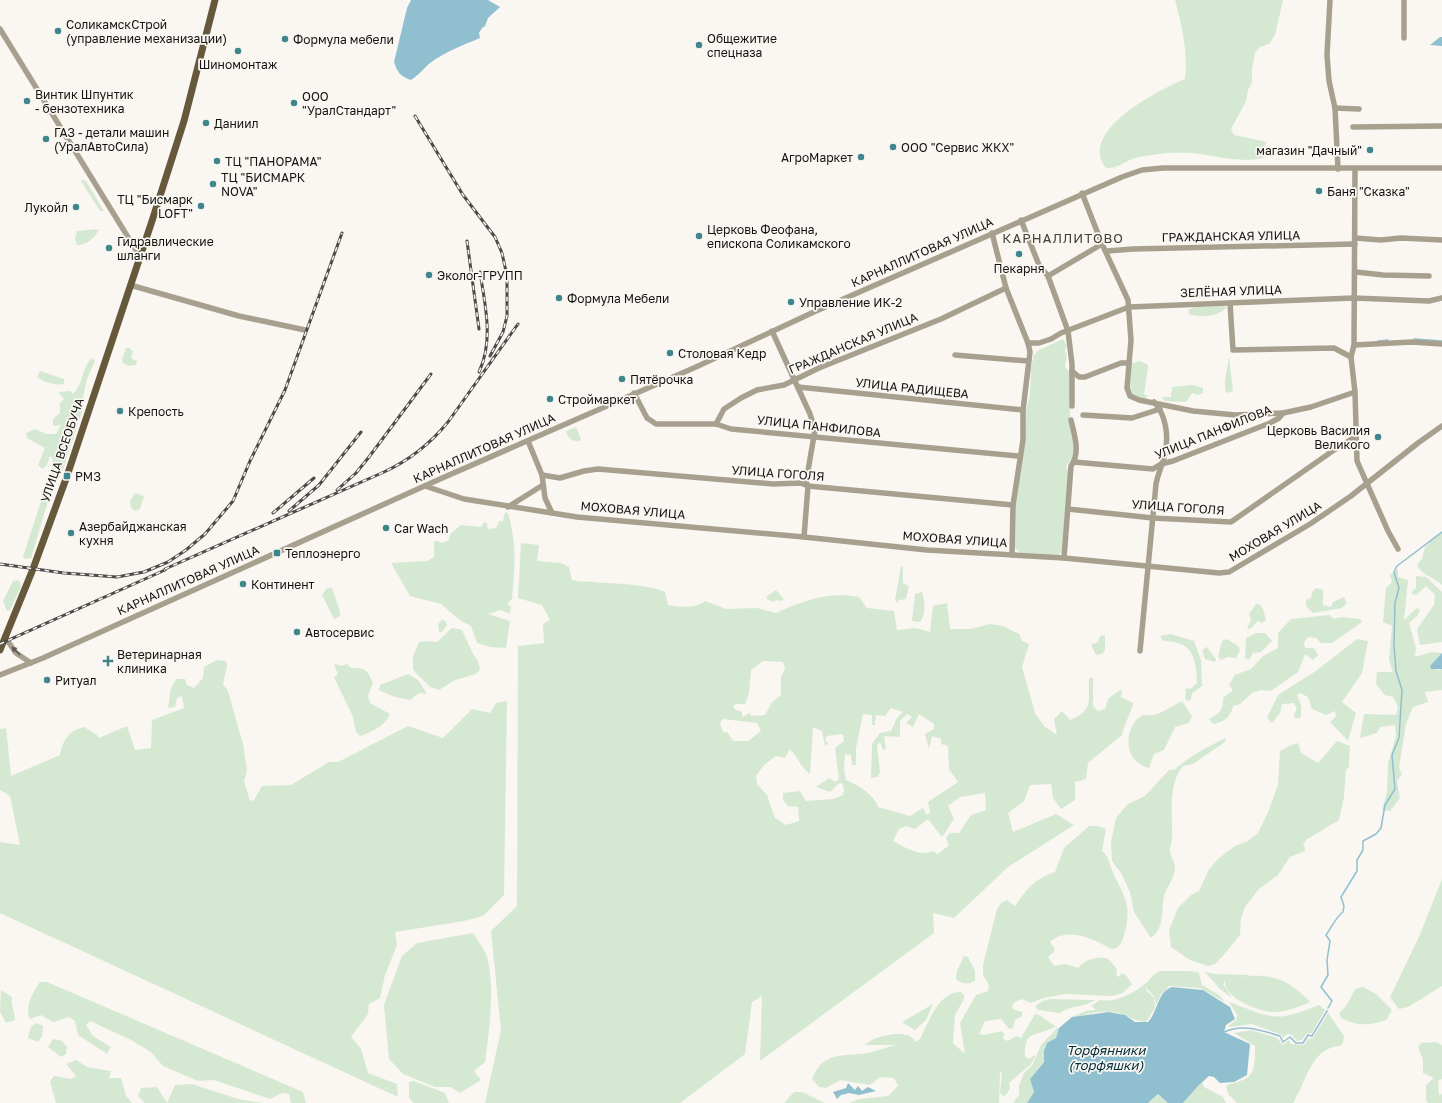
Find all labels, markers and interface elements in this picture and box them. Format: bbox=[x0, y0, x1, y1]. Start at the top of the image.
place label: СоликамскСтрой (управление механизации) bbox=[66, 17, 227, 46]
marker: СоликамскСтрой (управление механизации) bbox=[53, 26, 63, 36]
place label: Общежитие спецназа bbox=[707, 31, 777, 60]
place label: Формула мебели bbox=[293, 32, 394, 47]
marker: Формула мебели bbox=[280, 34, 290, 44]
marker: Общежитие спецназа bbox=[694, 40, 704, 50]
marker: Шиномонтаж bbox=[233, 46, 243, 56]
place label: Шиномонтаж bbox=[199, 57, 278, 72]
place label: Винтик Шпунтик - бензотехника bbox=[35, 87, 134, 116]
place label: ООО "УралСтандарт" bbox=[302, 89, 396, 118]
marker: Винтик Шпунтик - бензотехника bbox=[22, 96, 32, 106]
marker: ООО "УралСтандарт" bbox=[289, 98, 299, 108]
place label: Даниил bbox=[214, 116, 259, 131]
marker: Даниил bbox=[201, 118, 211, 128]
place label: ГАЗ - детали машин (УралАвтоСила) bbox=[54, 125, 169, 154]
marker: ГАЗ - детали машин (УралАвтоСила) bbox=[41, 134, 51, 144]
place label: ООО "Сервис ЖКХ" bbox=[901, 140, 1014, 155]
marker: ООО "Сервис ЖКХ" bbox=[888, 142, 898, 152]
place label: магазин "Дачный" bbox=[1256, 143, 1362, 158]
marker: магазин "Дачный" bbox=[1365, 145, 1375, 155]
place label: АгроМаркет bbox=[781, 150, 853, 165]
marker: АгроМаркет bbox=[856, 152, 866, 162]
place label: ТЦ "ПАНОРАМА" bbox=[225, 154, 321, 169]
marker: ТЦ "ПАНОРАМА" bbox=[212, 156, 222, 166]
place label: ТЦ "БИСМАРК NOVA" bbox=[221, 170, 306, 199]
marker: ТЦ "БИСМАРК NOVA" bbox=[208, 179, 218, 189]
place label: Баня "Сказка" bbox=[1327, 184, 1410, 199]
marker: Баня "Сказка" bbox=[1314, 186, 1324, 196]
place label: ТЦ "Бисмарк LOFT" bbox=[117, 192, 193, 221]
place label: Лукойл bbox=[24, 200, 68, 215]
marker: ТЦ "Бисмарк LOFT" bbox=[196, 201, 206, 211]
marker: Лукойл bbox=[71, 202, 81, 212]
street label: КАРНАЛЛИТОВАЯ УЛИЦА bbox=[849, 214, 995, 290]
place label: Церковь Феофана, епископа Соликамского bbox=[707, 222, 851, 251]
street label: ГРАЖДАНСКАЯ УЛИЦА bbox=[1162, 227, 1300, 245]
district label: КАРНАЛЛИТОВО bbox=[1002, 230, 1124, 246]
marker: Церковь Феофана, епископа Соликамского bbox=[694, 231, 704, 241]
place label: Гидравлические шланги bbox=[117, 234, 214, 263]
marker: Гидравлические шланги bbox=[104, 243, 114, 253]
marker: Пекарня bbox=[1014, 249, 1024, 259]
place label: Пекарня bbox=[993, 261, 1045, 276]
place label: Эколог-ГРУПП bbox=[437, 268, 523, 283]
marker: Эколог-ГРУПП bbox=[424, 270, 434, 280]
street label: ЗЕЛЁНАЯ УЛИЦА bbox=[1180, 282, 1282, 300]
place label: Формула Мебели bbox=[567, 291, 669, 306]
marker: Формула Мебели bbox=[554, 293, 564, 303]
place label: Управление ИК-2 bbox=[799, 295, 902, 310]
marker: Управление ИК-2 bbox=[786, 297, 796, 307]
street label: ГРАЖДАНСКАЯ УЛИЦА bbox=[786, 309, 920, 377]
place label: Столовая Кедр bbox=[678, 346, 766, 361]
marker: Столовая Кедр bbox=[665, 348, 675, 358]
place label: Пятёрочка bbox=[630, 372, 693, 387]
marker: Пятёрочка bbox=[617, 374, 627, 384]
street label: УЛИЦА РАДИЩЕВА bbox=[855, 375, 969, 401]
place label: Строймаркет bbox=[558, 392, 636, 407]
marker: Строймаркет bbox=[545, 394, 555, 404]
street label: УЛИЦА ВСЕОБУЧА bbox=[37, 396, 87, 504]
street label: УЛИЦА ПАНФИЛОВА bbox=[1152, 402, 1274, 462]
place label: Крепость bbox=[128, 404, 184, 419]
marker: Крепость bbox=[115, 406, 125, 416]
street label: КАРНАЛЛИТОВАЯ УЛИЦА bbox=[411, 410, 557, 486]
street label: УЛИЦА ПАНФИЛОВА bbox=[756, 412, 882, 440]
place label: Церковь Василия Великого bbox=[1267, 423, 1370, 452]
marker: Церковь Василия Великого bbox=[1373, 432, 1383, 442]
street label: УЛИЦА ГОГОЛЯ bbox=[731, 462, 825, 484]
place label: РМЗ bbox=[75, 469, 101, 484]
marker: РМЗ bbox=[62, 471, 72, 481]
street label: УЛИЦА ГОГОЛЯ bbox=[1131, 496, 1225, 518]
street label: МОХОВАЯ УЛИЦА bbox=[1226, 497, 1324, 565]
street label: МОХОВАЯ УЛИЦА bbox=[580, 498, 686, 522]
place label: Азербайджанская кухня bbox=[79, 519, 187, 548]
place label: Car Wach bbox=[394, 521, 448, 536]
marker: Car Wach bbox=[381, 523, 391, 533]
marker: Азербайджанская кухня bbox=[66, 528, 76, 538]
street label: МОХОВАЯ УЛИЦА bbox=[902, 528, 1008, 550]
street label: КАРНАЛЛИТОВАЯ УЛИЦА bbox=[115, 542, 261, 618]
place label: Теплоэнерго bbox=[285, 546, 361, 561]
marker: Теплоэнерго bbox=[272, 548, 282, 558]
place label: Континент bbox=[251, 577, 314, 592]
marker: Континент bbox=[238, 579, 248, 589]
place label: Автосервис bbox=[305, 625, 375, 640]
marker: Автосервис bbox=[292, 627, 302, 637]
one-way arrow bbox=[11, 647, 21, 656]
place label: Ветеринарная клиника bbox=[117, 647, 202, 676]
marker: Ветеринарная клиника bbox=[102, 655, 114, 667]
place label: Ритуал bbox=[55, 673, 96, 688]
marker: Ритуал bbox=[42, 675, 52, 685]
water label: Торфянники (торфяшки) bbox=[1067, 1042, 1147, 1073]

